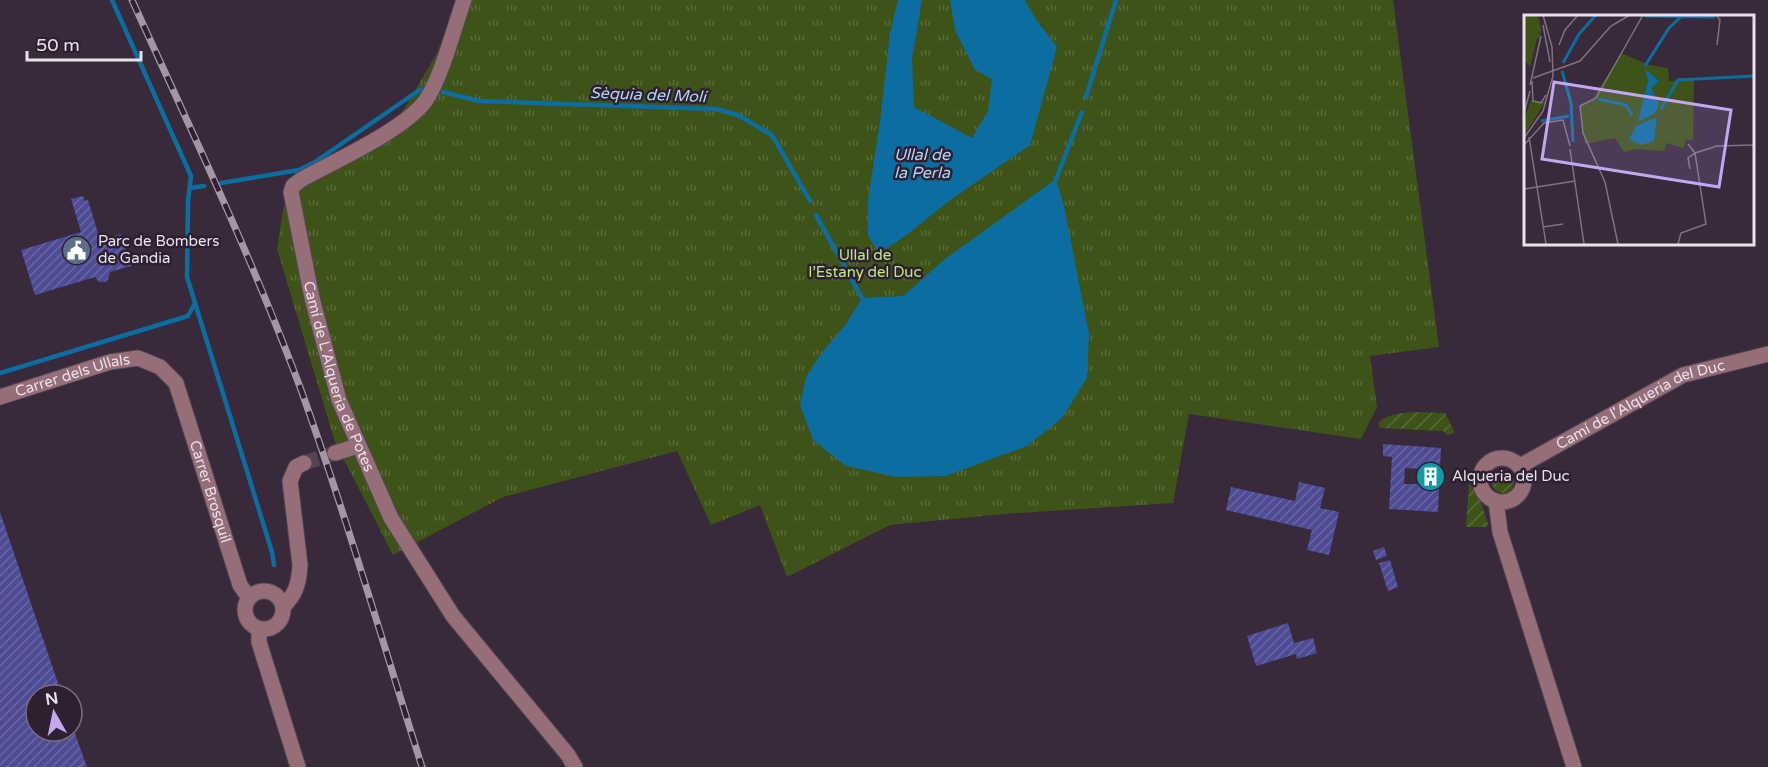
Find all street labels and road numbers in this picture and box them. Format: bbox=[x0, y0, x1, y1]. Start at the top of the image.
street label: Camí de L'Alqueria de Potes bbox=[300, 279, 378, 475]
street label: Carrer dels Ullals bbox=[13, 350, 131, 401]
street label: Camí de l'Alqueria del Duc bbox=[1553, 356, 1727, 453]
street label: Carrer Brosquil bbox=[186, 438, 235, 545]

